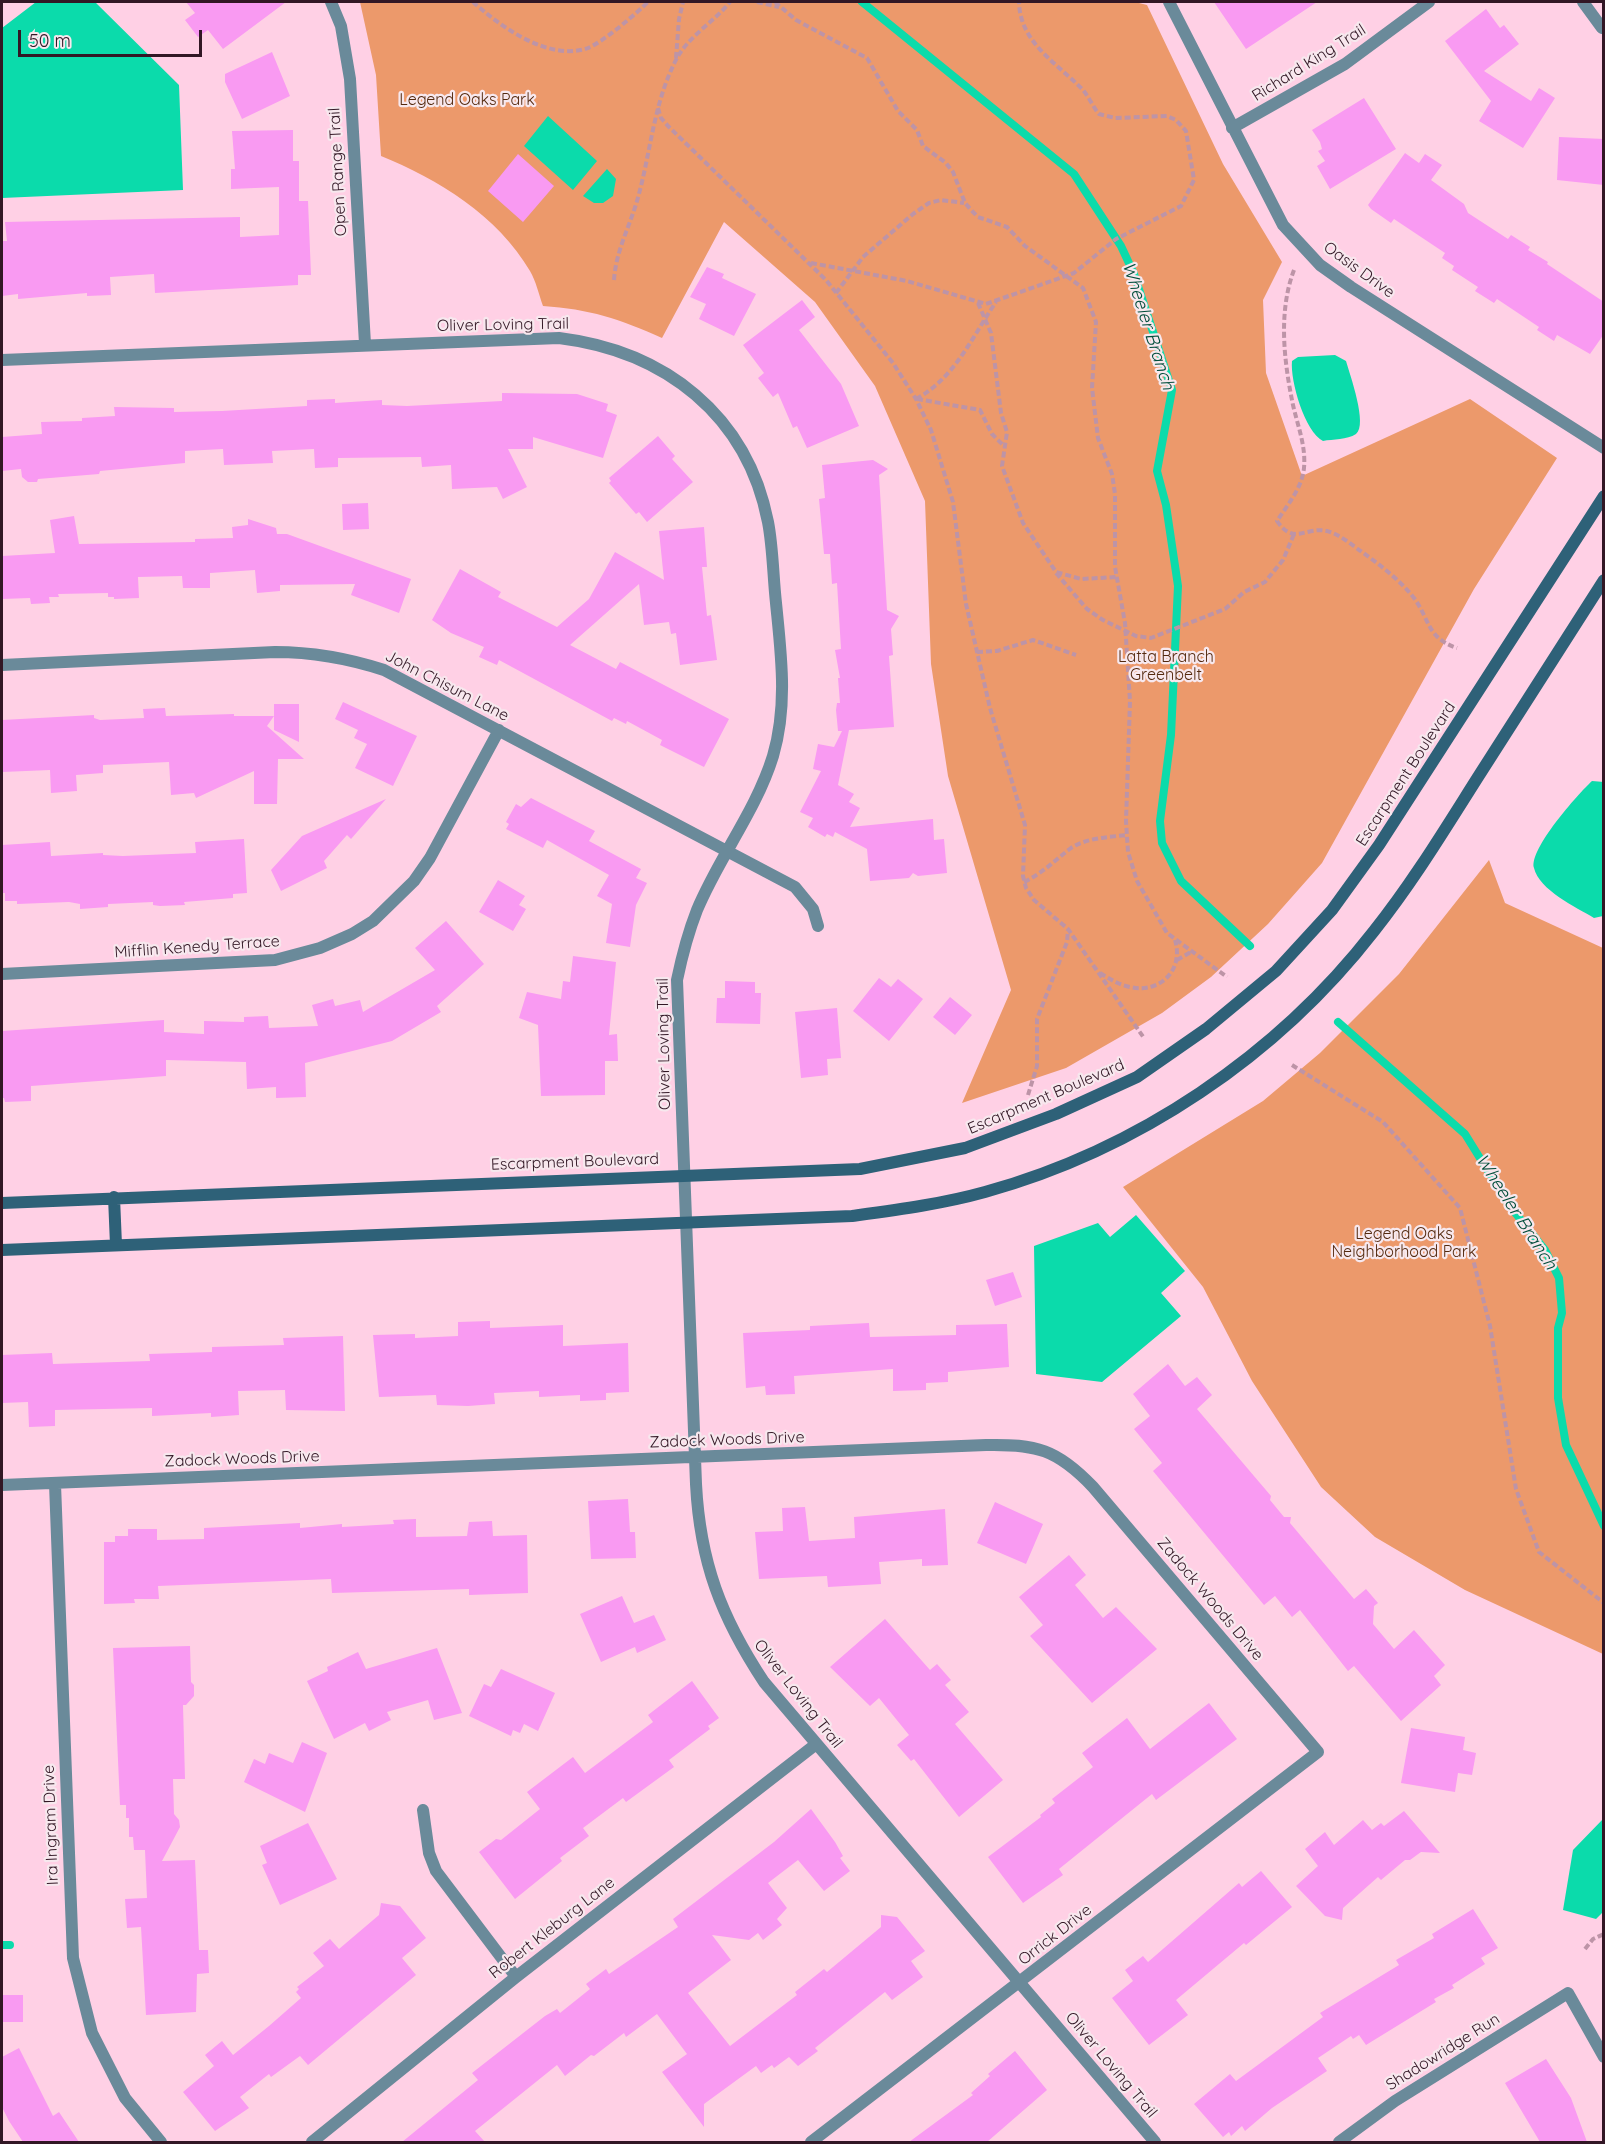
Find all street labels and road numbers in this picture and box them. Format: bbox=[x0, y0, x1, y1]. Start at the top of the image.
street label: Richard King Trail bbox=[1249, 20, 1369, 106]
street label: Open Range Trail bbox=[325, 107, 351, 237]
street label: Oasis Drive bbox=[1320, 238, 1398, 302]
street label: Oliver Loving Trail bbox=[437, 314, 569, 336]
street label: John Chisum Lane bbox=[382, 646, 512, 726]
street label: Escarpment Boulevard bbox=[1352, 698, 1460, 850]
street label: Mifflin Kenedy Terrace bbox=[114, 932, 280, 962]
street label: Oliver Loving Trail bbox=[653, 978, 675, 1110]
street label: Escarpment Boulevard bbox=[965, 1055, 1127, 1139]
street label: Escarpment Boulevard bbox=[491, 1149, 659, 1175]
street label: Zadock Woods Drive bbox=[649, 1428, 805, 1452]
street label: Zadock Woods Drive bbox=[164, 1447, 320, 1471]
street label: Zadock Woods Drive bbox=[1153, 1533, 1267, 1665]
street label: Oliver Loving Trail bbox=[750, 1636, 846, 1752]
street label: Ira Ingram Drive bbox=[39, 1765, 63, 1885]
street label: Robert Kleburg Lane bbox=[485, 1873, 619, 1983]
street label: Orrick Drive bbox=[1015, 1900, 1095, 1970]
street label: Oliver Loving Trail bbox=[1061, 2008, 1161, 2122]
street label: Shadowridge Run bbox=[1383, 2009, 1503, 2095]

